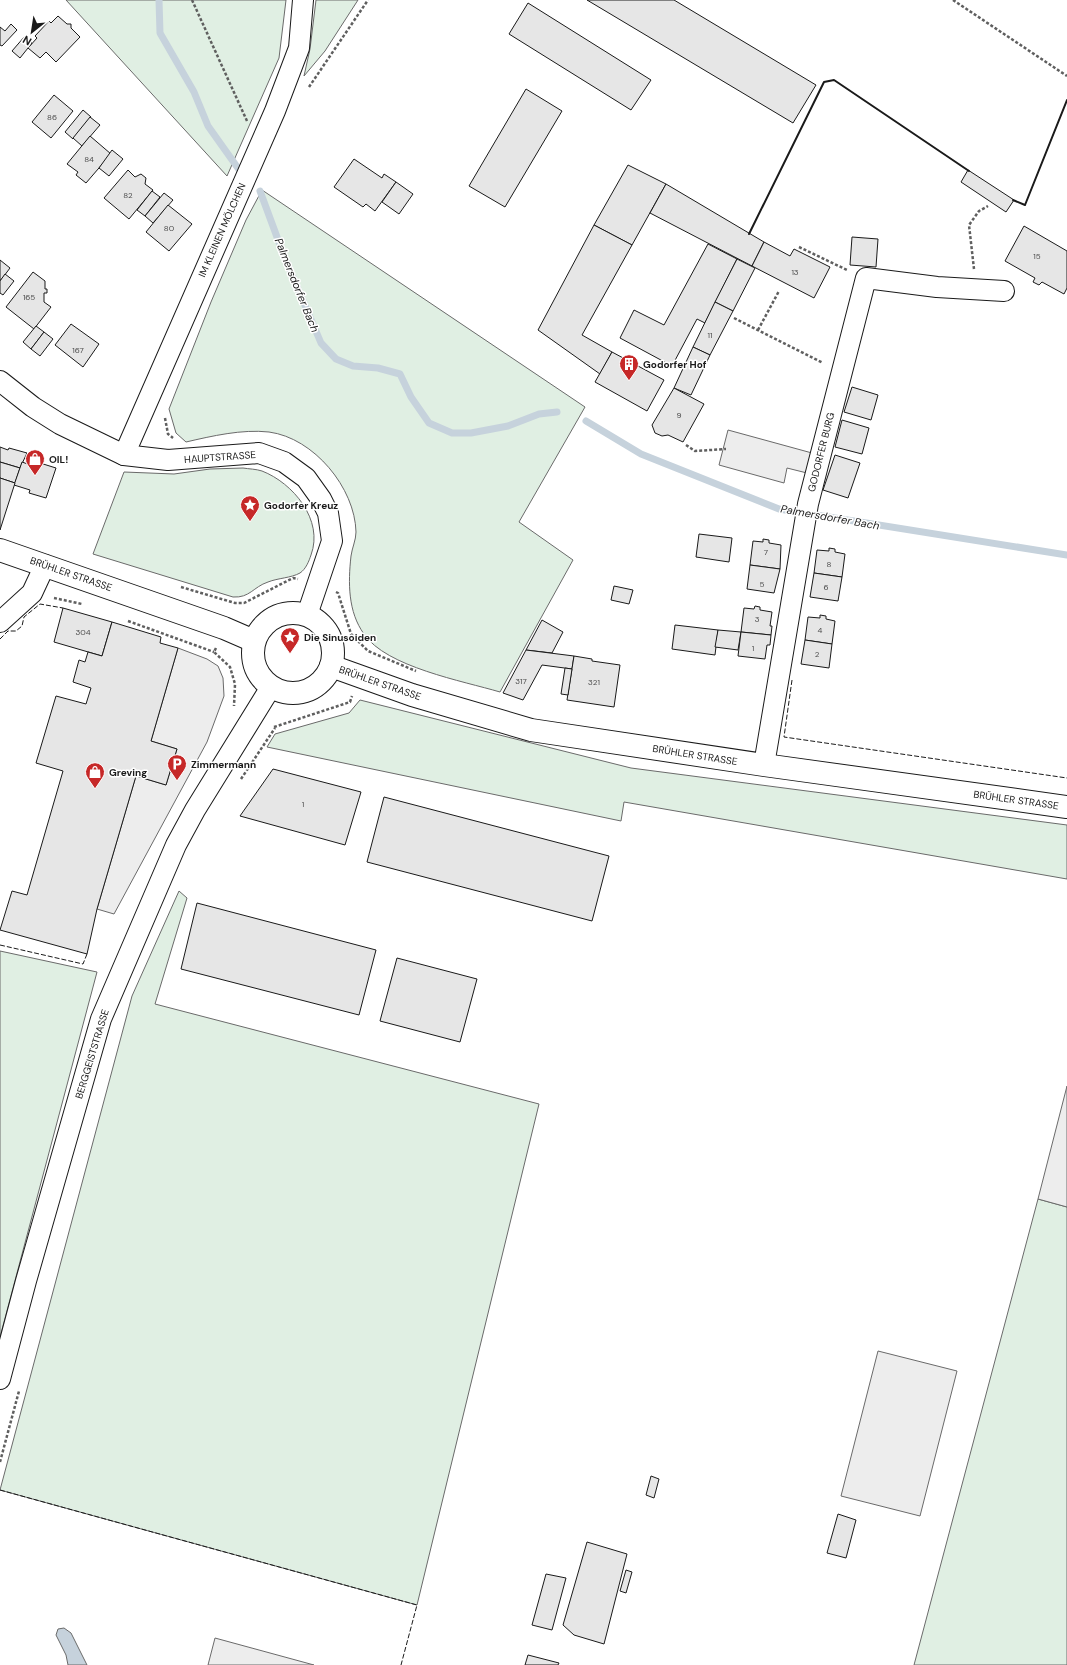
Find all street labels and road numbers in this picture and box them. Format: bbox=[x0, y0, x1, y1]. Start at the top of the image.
street label: IM KLEINEN MÖLCHEN bbox=[195, 181, 249, 279]
street label: GODORFER BURG bbox=[805, 411, 837, 493]
street label: HAUPTSTRASSE bbox=[184, 448, 257, 466]
street label: BRÜHLER STRASSE bbox=[28, 554, 114, 594]
street label: BRÜHLER STRASSE bbox=[337, 663, 423, 703]
street label: BRÜHLER STRASSE bbox=[652, 742, 739, 768]
street label: BRÜHLER STRASSE bbox=[973, 788, 1060, 812]
street label: BERGGEISTSTRASSE bbox=[72, 1007, 112, 1100]

